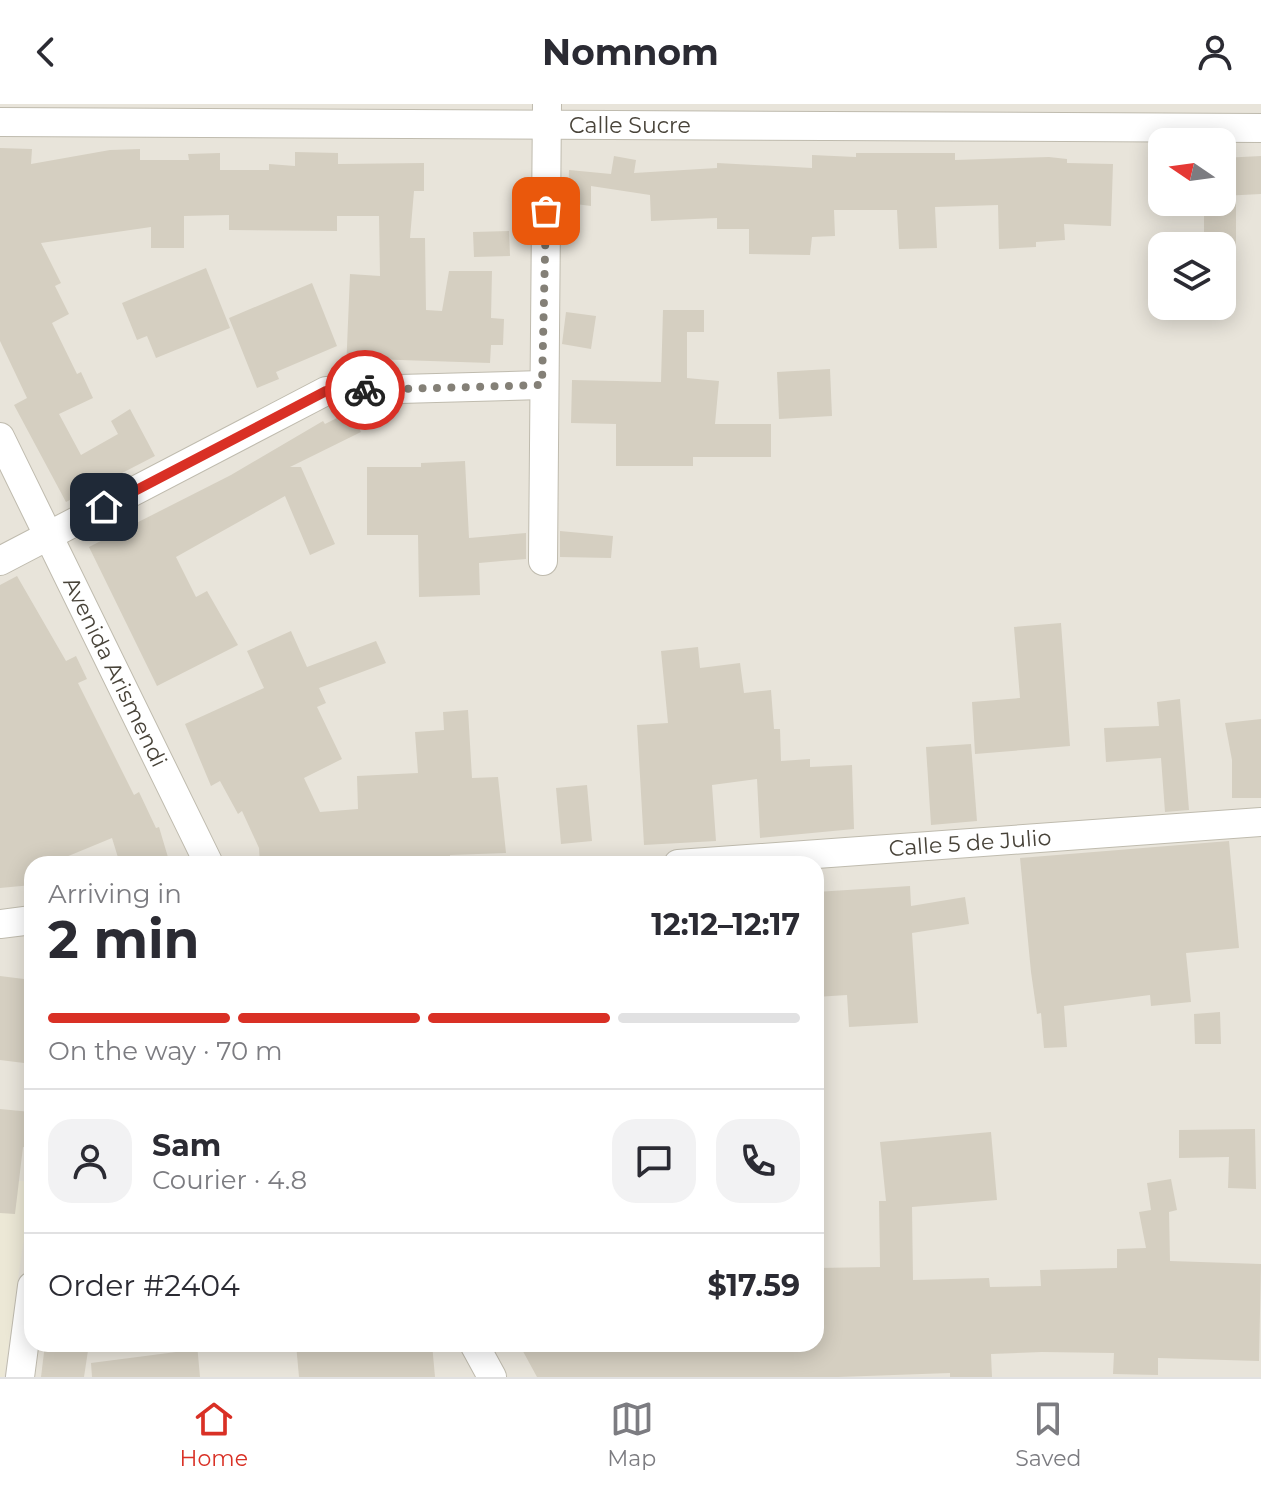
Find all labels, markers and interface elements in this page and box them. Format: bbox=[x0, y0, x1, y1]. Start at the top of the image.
icon: back bbox=[24, 30, 68, 74]
text: Nomnom bbox=[542, 30, 719, 74]
icon: person bbox=[1193, 30, 1237, 74]
street label: Calle Sucre bbox=[569, 112, 691, 139]
north arrow bbox=[1148, 128, 1236, 216]
map controls bbox=[1148, 128, 1236, 320]
pin bbox=[512, 177, 580, 245]
icon: bag bbox=[524, 189, 568, 233]
button: layers bbox=[1148, 232, 1236, 320]
courier bbox=[325, 350, 405, 430]
icon: bike bbox=[343, 368, 387, 412]
pin bbox=[70, 473, 138, 541]
icon: home bbox=[82, 485, 126, 529]
street label: Avenida Arismendi bbox=[57, 573, 173, 771]
street label: Calle 5 de Julio bbox=[888, 824, 1052, 862]
text: Arriving in bbox=[48, 878, 182, 910]
text: 12:12–12:17 bbox=[651, 906, 800, 943]
text: 2 min bbox=[48, 908, 200, 971]
text: On the way · 70 m bbox=[48, 1035, 283, 1067]
button: person bbox=[48, 1119, 132, 1203]
button: chat bbox=[612, 1119, 696, 1203]
button: phone bbox=[716, 1119, 800, 1203]
text: Sam bbox=[152, 1127, 221, 1164]
text: Courier · 4.8 bbox=[152, 1164, 307, 1196]
text: Order #2404 bbox=[48, 1267, 240, 1304]
text: $17.59 bbox=[707, 1267, 800, 1304]
tab: Home bbox=[180, 1397, 248, 1472]
tab: Map bbox=[607, 1397, 656, 1472]
tab: Saved bbox=[1015, 1397, 1081, 1472]

